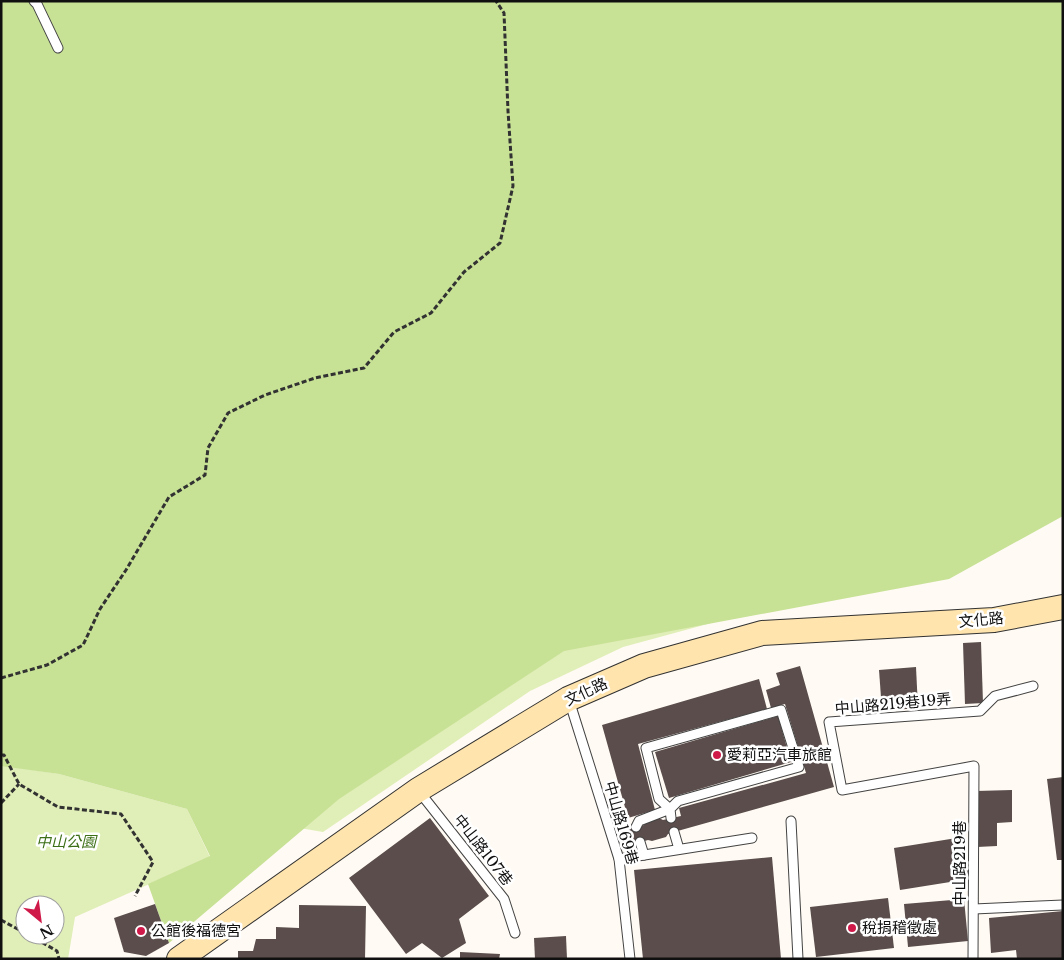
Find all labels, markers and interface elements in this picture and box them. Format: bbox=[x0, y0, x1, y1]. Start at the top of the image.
street label: 文化路 bbox=[958, 608, 1004, 631]
street label: 文化路 bbox=[561, 673, 610, 710]
street label: 中山路219巷19弄 bbox=[834, 689, 952, 718]
place label: 愛莉亞汽車旅館 bbox=[727, 745, 832, 764]
marker: 愛莉亞汽車旅館 bbox=[711, 749, 723, 761]
street label: 中山路169巷 bbox=[600, 779, 642, 867]
street label: 中山路107巷 bbox=[450, 810, 517, 889]
street label: 中山路219巷 bbox=[950, 820, 969, 906]
park label: 中山公園 bbox=[36, 832, 98, 851]
north arrow bbox=[15, 895, 65, 945]
place label: 稅捐稽徵處 bbox=[862, 918, 937, 937]
text: N bbox=[36, 920, 56, 942]
place label: 公館後福德宮 bbox=[151, 921, 241, 940]
marker: 稅捐稽徵處 bbox=[846, 922, 858, 934]
marker: 公館後福德宮 bbox=[135, 925, 147, 937]

